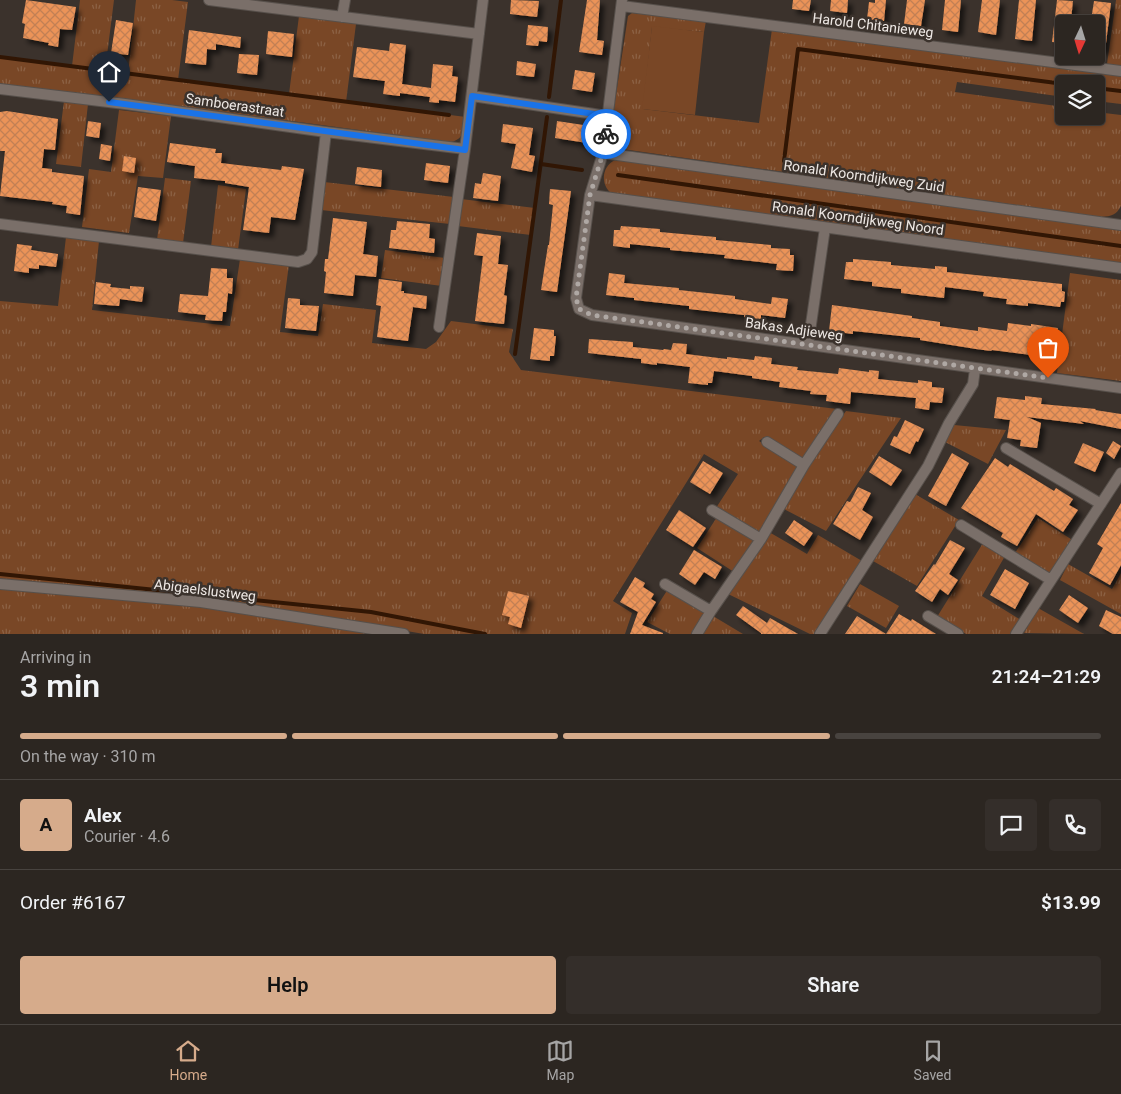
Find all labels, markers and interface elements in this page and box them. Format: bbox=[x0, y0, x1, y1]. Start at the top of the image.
street label: Harold Chitanieweg bbox=[812, 10, 934, 40]
north arrow bbox=[1055, 15, 1105, 65]
map controls bbox=[1055, 15, 1105, 125]
pin bbox=[88, 51, 130, 102]
icon: home bbox=[95, 58, 123, 86]
button: layers bbox=[1055, 75, 1105, 125]
street label: Samboerastraat bbox=[185, 90, 286, 120]
courier bbox=[581, 109, 631, 159]
icon: bike bbox=[592, 120, 620, 148]
street label: Ronald Koorndijkweg Zuid bbox=[783, 157, 945, 195]
street label: Ronald Koorndijkweg Noord bbox=[771, 198, 945, 238]
street label: Bakas Adjieweg bbox=[744, 314, 844, 344]
pin bbox=[1027, 327, 1069, 378]
icon: bag bbox=[1034, 334, 1062, 362]
street label: Abigaelslustweg bbox=[153, 576, 257, 604]
text: Arriving in bbox=[20, 648, 91, 667]
text: 21:24–21:29 bbox=[992, 665, 1101, 688]
text: 3 min bbox=[20, 667, 100, 705]
text: On the way · 310 m bbox=[20, 747, 156, 766]
button: chat bbox=[985, 799, 1037, 851]
button: phone bbox=[1049, 799, 1101, 851]
text: Alex bbox=[84, 804, 122, 827]
text: A bbox=[40, 813, 52, 836]
text: Courier · 4.6 bbox=[84, 827, 170, 846]
text: Order #6167 bbox=[20, 891, 126, 914]
text: $13.99 bbox=[1041, 891, 1101, 914]
button: Help bbox=[20, 956, 556, 1014]
button: Share bbox=[566, 956, 1101, 1014]
tab: Home bbox=[170, 1037, 207, 1083]
tab: Map bbox=[546, 1037, 574, 1083]
tab: Saved bbox=[914, 1037, 951, 1083]

